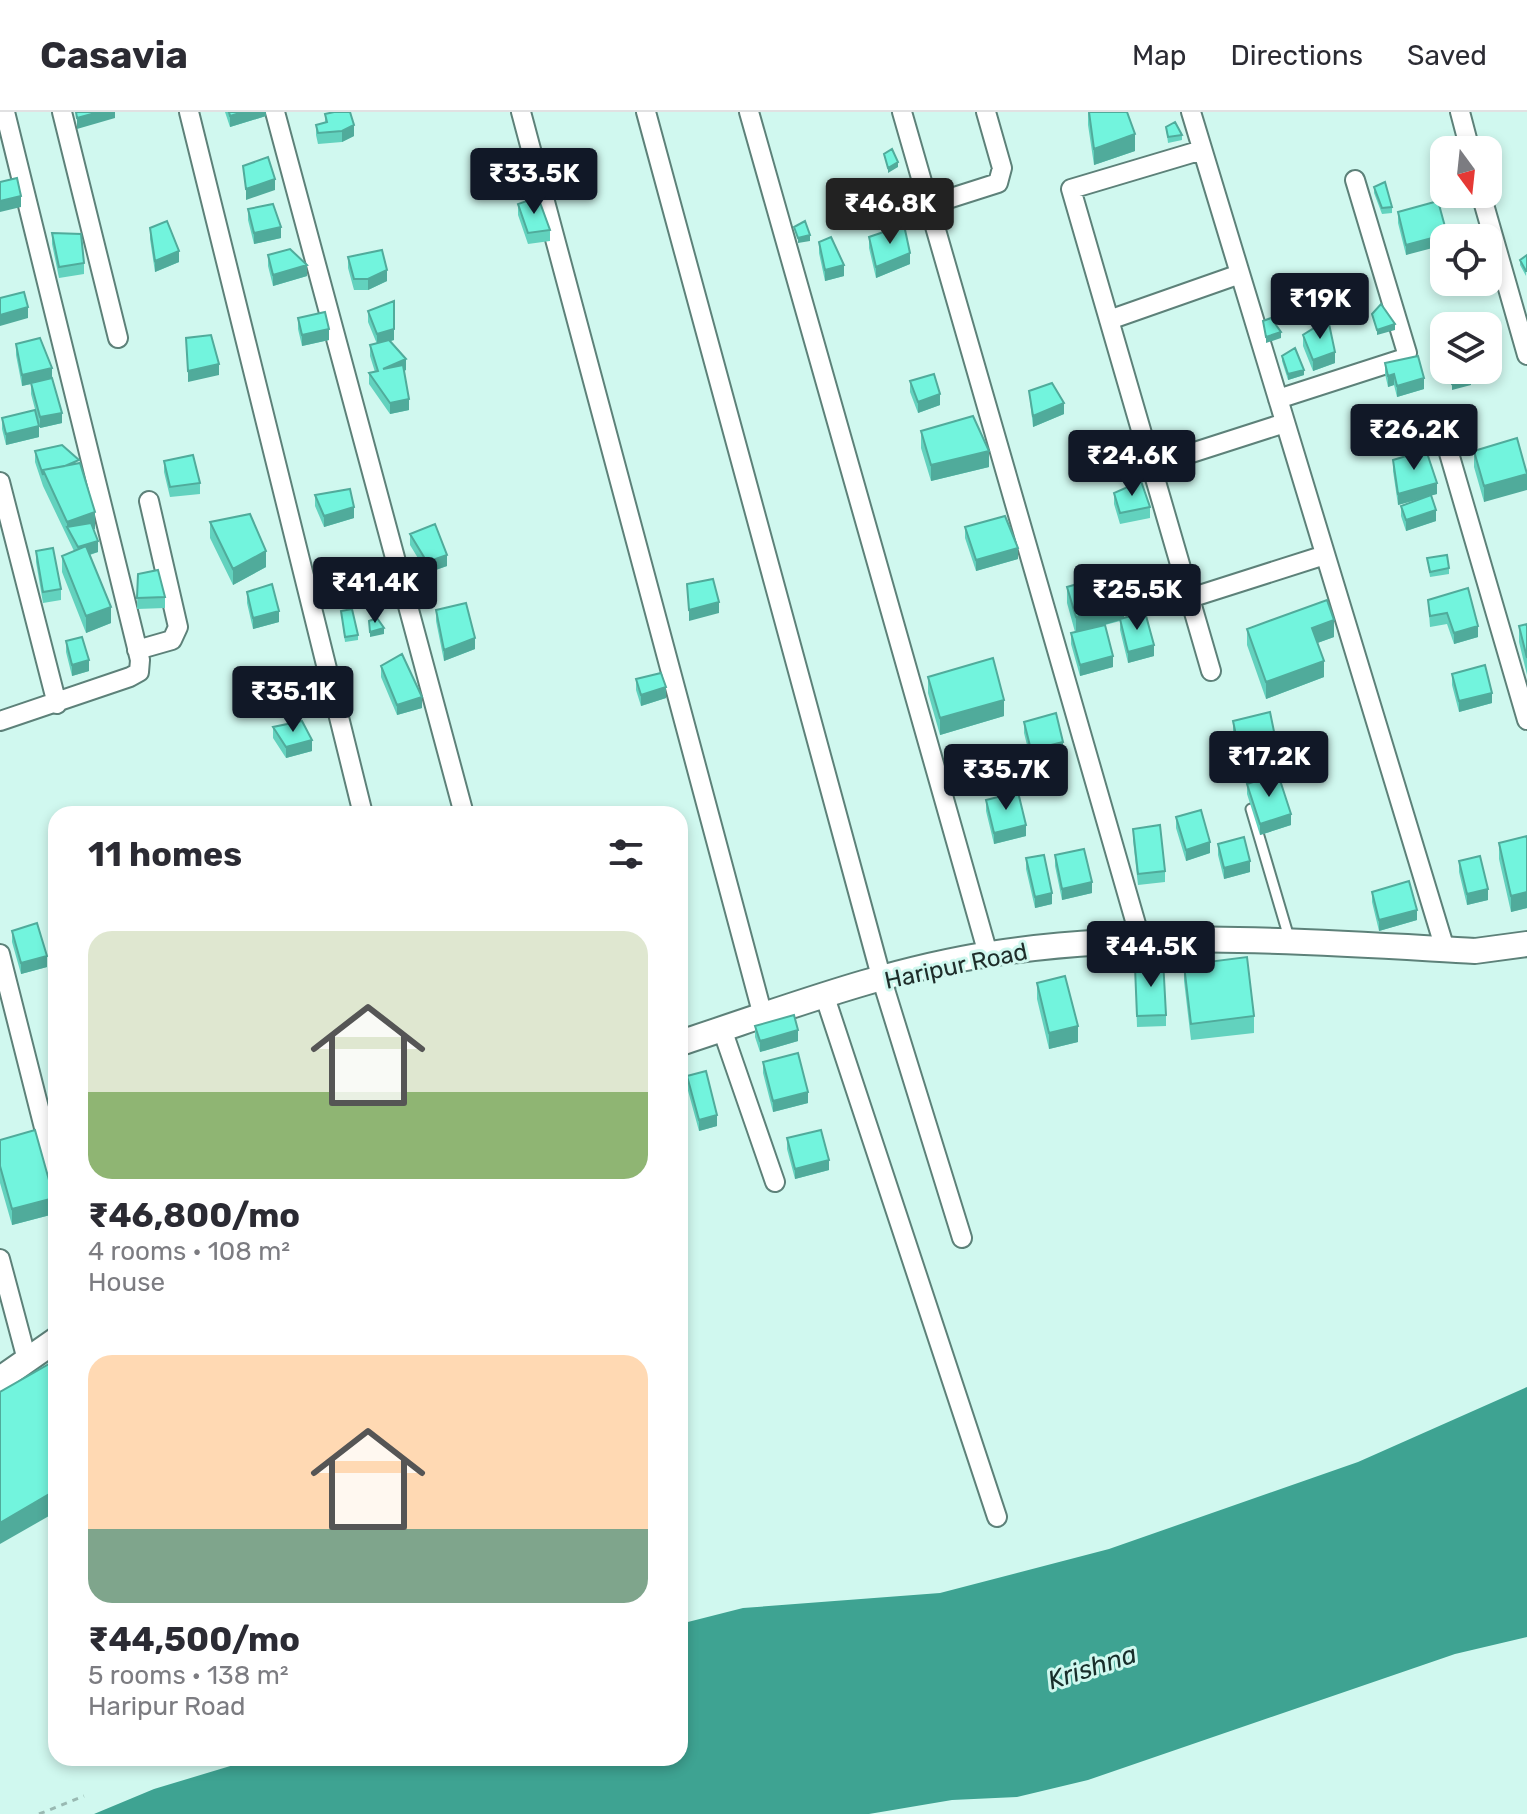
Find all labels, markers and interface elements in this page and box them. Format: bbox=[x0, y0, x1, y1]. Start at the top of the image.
text: Casavia bbox=[40, 32, 188, 78]
text: Map bbox=[1132, 39, 1186, 72]
text: Directions bbox=[1230, 39, 1363, 72]
text: Saved bbox=[1407, 39, 1487, 72]
north arrow bbox=[1430, 136, 1502, 208]
map controls bbox=[1430, 136, 1502, 384]
pin: ₹33.5K bbox=[469, 148, 599, 216]
text: ₹33.5K bbox=[488, 158, 580, 189]
pin: ₹46.8K bbox=[825, 178, 955, 246]
text: ₹46.8K bbox=[844, 188, 936, 219]
button: locate bbox=[1430, 224, 1502, 296]
pin: ₹19K bbox=[1273, 273, 1367, 341]
text: ₹19K bbox=[1289, 283, 1351, 314]
button: layers bbox=[1430, 312, 1502, 384]
pin: ₹26.2K bbox=[1349, 404, 1479, 472]
text: ₹26.2K bbox=[1369, 414, 1459, 445]
pin: ₹24.6K bbox=[1067, 430, 1197, 498]
text: ₹24.6K bbox=[1086, 440, 1178, 471]
pin: ₹41.4K bbox=[310, 557, 440, 625]
pin: ₹25.5K bbox=[1072, 564, 1202, 632]
text: ₹41.4K bbox=[331, 567, 419, 598]
text: ₹25.5K bbox=[1092, 574, 1182, 605]
pin: ₹35.1K bbox=[228, 666, 358, 734]
text: ₹35.1K bbox=[250, 676, 336, 707]
pin: ₹17.2K bbox=[1204, 731, 1334, 799]
text: ₹17.2K bbox=[1227, 741, 1311, 772]
pin: ₹35.7K bbox=[941, 744, 1071, 812]
text: ₹35.7K bbox=[962, 754, 1050, 785]
icon: filters bbox=[604, 832, 648, 876]
text: 11 homes bbox=[88, 834, 242, 875]
pin: ₹44.5K bbox=[1086, 921, 1216, 989]
text: ₹44.5K bbox=[1105, 931, 1197, 962]
street label: Haripur Road bbox=[882, 937, 1030, 995]
icon: home bbox=[296, 983, 440, 1127]
text: ₹46,800/mo bbox=[88, 1195, 300, 1236]
text: 4 rooms · 108 m² bbox=[88, 1236, 290, 1267]
text: House bbox=[88, 1267, 165, 1298]
icon: home bbox=[296, 1407, 440, 1551]
text: ₹44,500/mo bbox=[88, 1619, 300, 1660]
water label: Krishna bbox=[1044, 1639, 1141, 1696]
text: 5 rooms · 138 m² bbox=[88, 1660, 289, 1691]
text: Haripur Road bbox=[88, 1691, 246, 1722]

